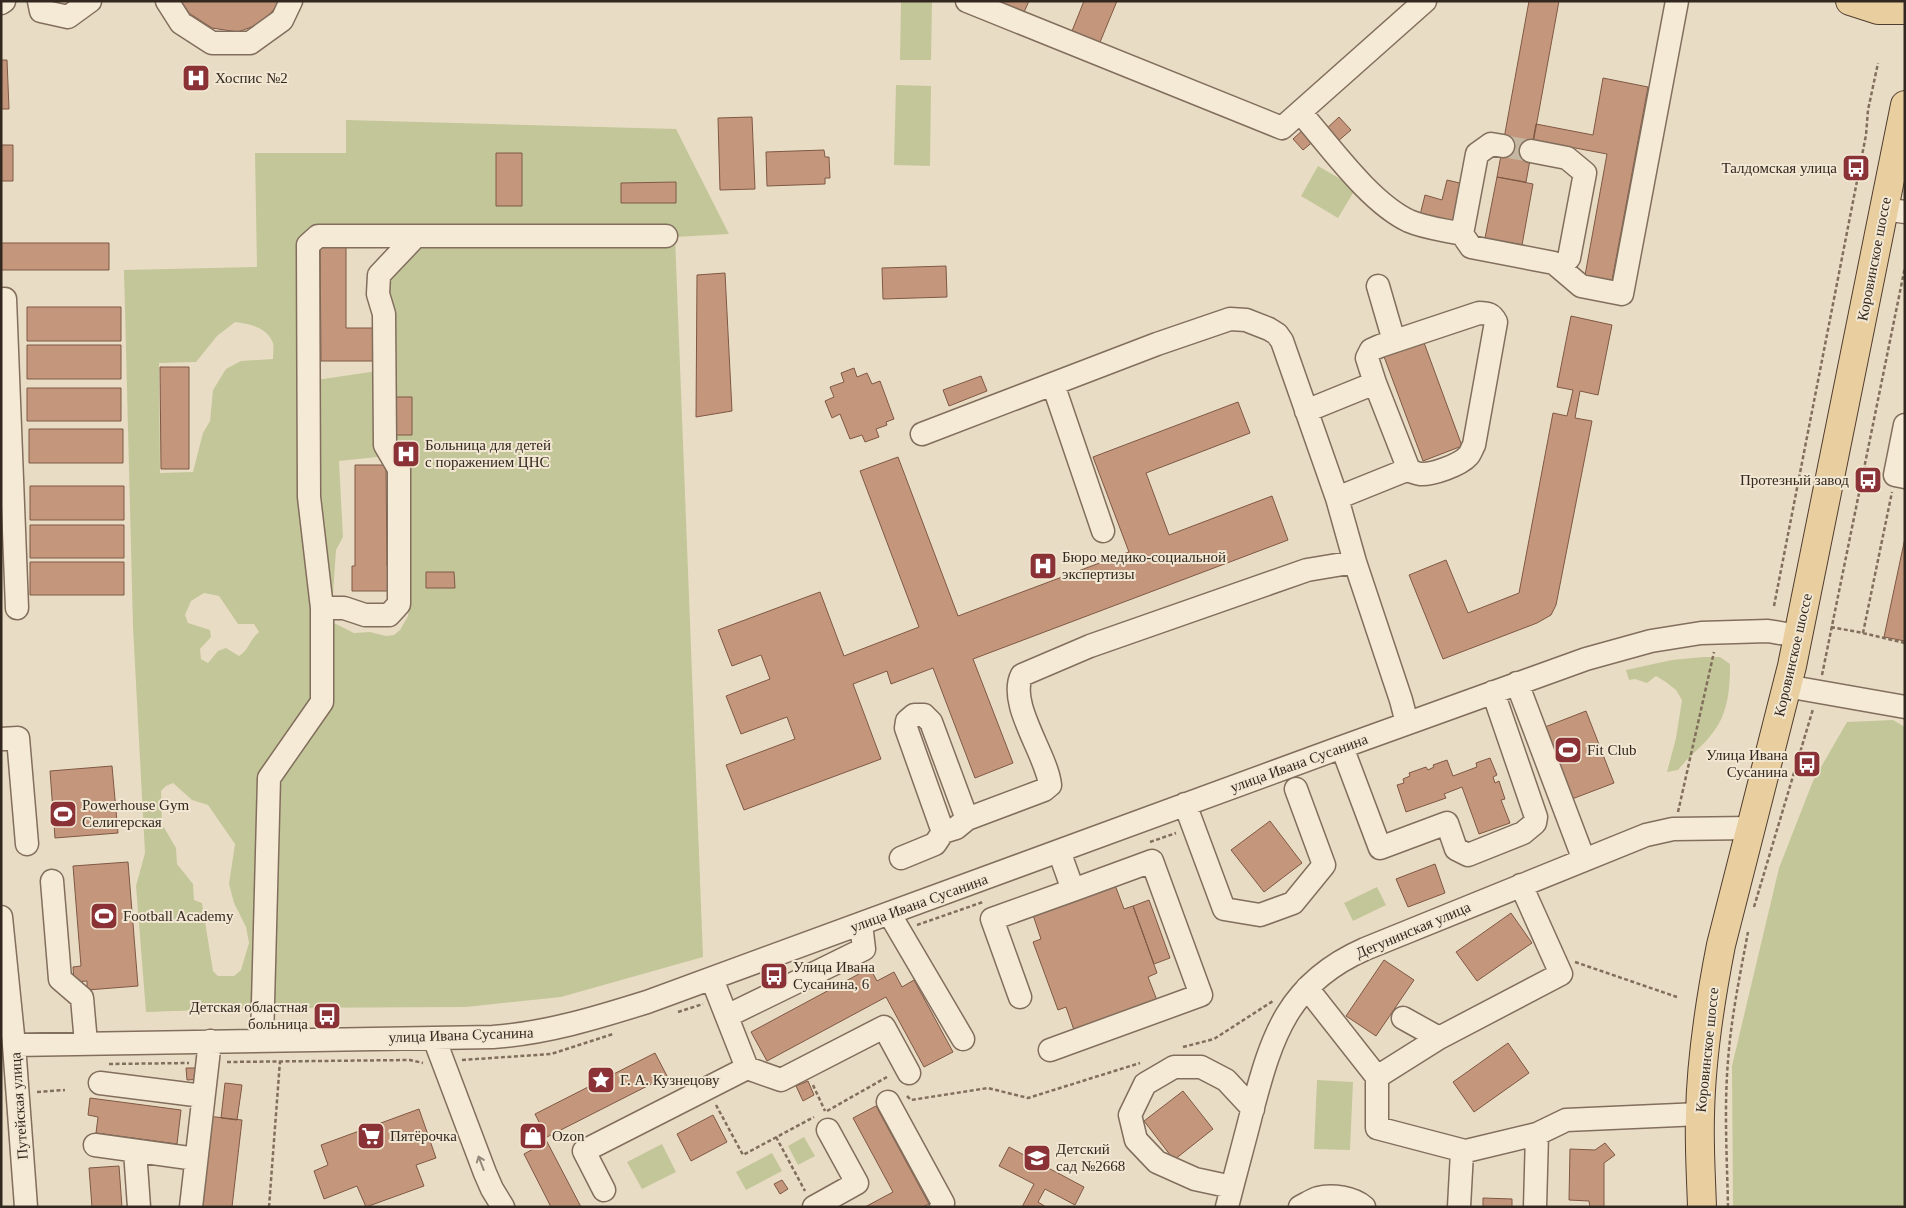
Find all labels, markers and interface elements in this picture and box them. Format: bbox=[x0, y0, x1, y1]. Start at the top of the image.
hospital icon: Хоспис №2 bbox=[181, 63, 211, 93]
place label: Хоспис №2 bbox=[215, 70, 288, 86]
bus stop icon: Талдомская улица bbox=[1841, 153, 1871, 183]
place label: Талдомская улица bbox=[1722, 160, 1837, 176]
street label: Коровинское шоссе bbox=[1854, 195, 1894, 322]
place label: Больница для детей с поражением ЦНС bbox=[425, 437, 551, 470]
hospital icon: Больница для детей с поражением ЦНС bbox=[391, 439, 421, 469]
bus stop icon: Протезный завод bbox=[1853, 465, 1883, 495]
place label: Протезный завод bbox=[1740, 472, 1849, 488]
place label: Бюро медико-социальной экспертизы bbox=[1062, 549, 1226, 582]
hospital icon: Бюро медико-социальной экспертизы bbox=[1028, 551, 1058, 581]
street label: Коровинское шоссе bbox=[1771, 592, 1815, 718]
street label: улица Ивана Сусанина bbox=[1228, 731, 1370, 795]
sports icon: Fit Club bbox=[1553, 735, 1583, 765]
place label: Fit Club bbox=[1587, 742, 1637, 758]
place label: Улица Ивана Сусанина bbox=[1706, 747, 1788, 780]
bus stop icon: Улица Ивана Сусанина bbox=[1792, 749, 1822, 779]
place label: Powerhouse Gym Селигерская bbox=[82, 797, 189, 830]
sports icon: Powerhouse Gym Селигерская bbox=[48, 799, 78, 829]
street label: улица Ивана Сусанина bbox=[848, 871, 990, 935]
street label: Дегунинская улица bbox=[1353, 898, 1473, 961]
sports icon: Football Academy bbox=[89, 901, 119, 931]
place label: Football Academy bbox=[123, 908, 234, 924]
place label: Улица Ивана Сусанина, 6 bbox=[793, 959, 875, 992]
bus stop icon: Улица Ивана Сусанина, 6 bbox=[759, 961, 789, 991]
street label: Коровинское шоссе bbox=[1692, 986, 1722, 1113]
place label: Детская областная больница bbox=[189, 999, 308, 1032]
bus stop icon: Детская областная больница bbox=[312, 1001, 342, 1031]
street label: улица Ивана Сусанина bbox=[388, 1024, 534, 1046]
street label: Путейская улица bbox=[7, 1051, 31, 1160]
place icon: Г. А. Кузнецову bbox=[586, 1065, 616, 1095]
place label: Г. А. Кузнецову bbox=[620, 1072, 720, 1088]
supermarket icon: Пятёрочка bbox=[356, 1121, 386, 1151]
shop icon: Ozon bbox=[518, 1121, 548, 1151]
place label: Пятёрочка bbox=[390, 1128, 457, 1144]
place label: Ozon bbox=[552, 1128, 585, 1144]
place label: Детский сад №2668 bbox=[1056, 1141, 1125, 1174]
school or university icon: Детский сад №2668 bbox=[1022, 1143, 1052, 1173]
one-way arrow bbox=[476, 1156, 485, 1171]

